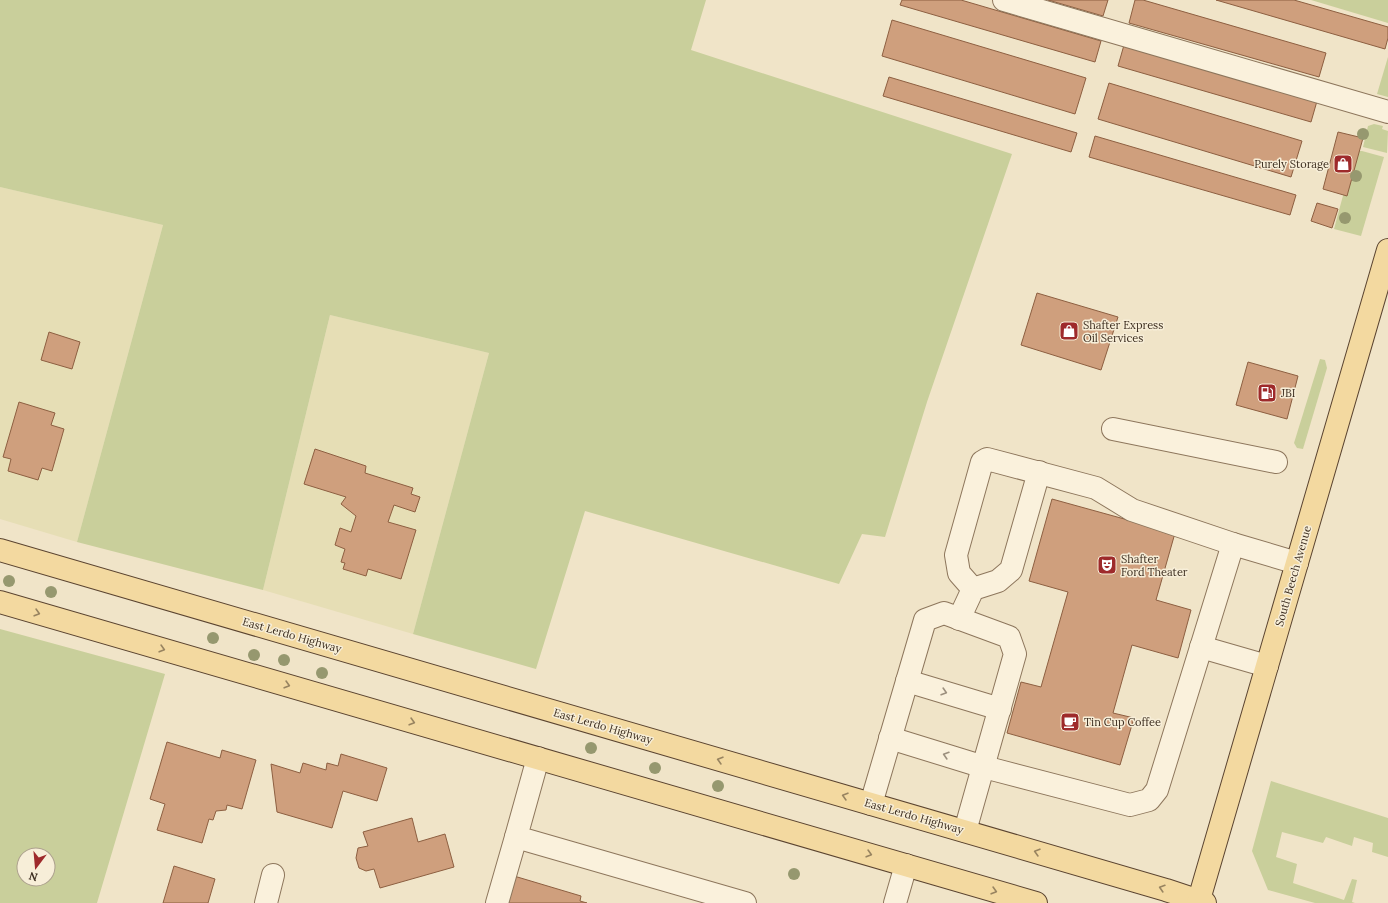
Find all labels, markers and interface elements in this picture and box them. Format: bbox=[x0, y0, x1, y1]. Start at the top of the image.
shop icon: Purely Storage bbox=[1332, 153, 1354, 175]
place label: Purely Storage bbox=[1254, 157, 1329, 171]
place label: Shafter Express Oil Services bbox=[1083, 318, 1163, 345]
shop icon: Shafter Express Oil Services bbox=[1058, 320, 1080, 342]
fuel station icon: JBI bbox=[1256, 382, 1278, 404]
place label: JBI bbox=[1280, 386, 1296, 400]
street label: South Beech Avenue bbox=[1272, 524, 1314, 628]
place label: Shafter Ford Theater bbox=[1121, 552, 1188, 579]
theatre icon: Shafter Ford Theater bbox=[1096, 554, 1118, 576]
one-way arrow bbox=[34, 608, 41, 617]
street label: East Lerdo Highway bbox=[241, 614, 343, 656]
one-way arrow bbox=[159, 644, 166, 653]
one-way arrow bbox=[283, 680, 290, 689]
one-way arrow bbox=[941, 687, 948, 696]
street label: East Lerdo Highway bbox=[552, 705, 654, 747]
cafe icon: Tin Cup Coffee bbox=[1059, 711, 1081, 733]
place label: Tin Cup Coffee bbox=[1084, 715, 1161, 729]
one-way arrow bbox=[408, 717, 415, 726]
one-way arrow bbox=[943, 752, 950, 760]
one-way arrow bbox=[717, 756, 724, 765]
one-way arrow bbox=[842, 792, 849, 801]
street label: East Lerdo Highway bbox=[863, 795, 965, 837]
north arrow bbox=[16, 847, 56, 887]
one-way arrow bbox=[1034, 848, 1041, 857]
one-way arrow bbox=[865, 849, 872, 858]
text: N bbox=[27, 869, 39, 885]
one-way arrow bbox=[1158, 884, 1165, 893]
one-way arrow bbox=[990, 886, 997, 895]

